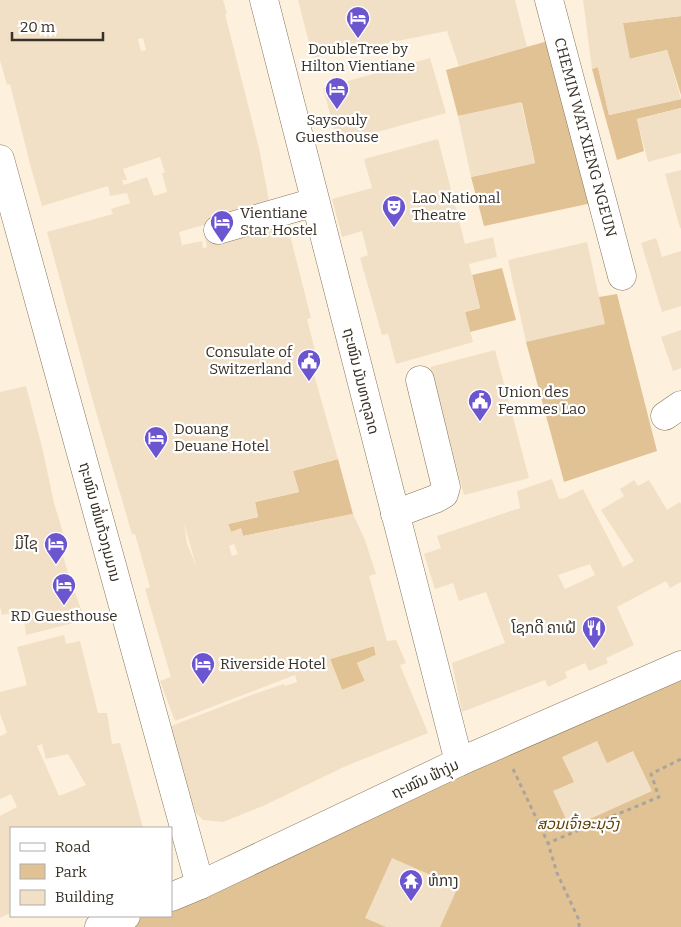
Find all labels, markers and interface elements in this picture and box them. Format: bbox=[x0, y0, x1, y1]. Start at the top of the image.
hotel icon: DoubleTree by Hilton Vientiane bbox=[345, 5, 371, 39]
scale bar bbox=[12, 10, 104, 42]
text: 20 m bbox=[20, 18, 56, 36]
street label: CHEMIN WAT XIENG NGEUN bbox=[550, 36, 620, 239]
place label: DoubleTree by Hilton Vientiane bbox=[301, 40, 415, 75]
hotel icon: Saysouly Guesthouse bbox=[324, 76, 350, 110]
place label: Saysouly Guesthouse bbox=[295, 111, 379, 146]
place label: Lao National Theatre bbox=[412, 189, 500, 224]
theatre icon: Lao National Theatre bbox=[381, 194, 407, 228]
place label: Vientiane Star Hostel bbox=[240, 204, 317, 239]
hotel icon: Vientiane Star Hostel bbox=[209, 209, 235, 243]
street label: ຖະໜົນ ມັນທາຕຸລາດ bbox=[338, 326, 383, 436]
place label: Consulate of Switzerland bbox=[206, 343, 294, 378]
public building icon: Consulate of Switzerland bbox=[296, 348, 322, 382]
place label: Union des Femmes Lao bbox=[498, 383, 586, 418]
public building icon: Union des Femmes Lao bbox=[467, 388, 493, 422]
place label: Douang Deuane Hotel bbox=[174, 420, 269, 455]
hotel icon: Douang Deuane Hotel bbox=[143, 425, 169, 459]
street label: ຖະໜົນ ໜໍ່ແກ້ວກຸມມານ bbox=[74, 459, 127, 584]
hotel icon: ມີໄຊ bbox=[43, 531, 69, 565]
place label: ມີໄຊ bbox=[15, 535, 38, 553]
hotel icon: RD Guesthouse bbox=[51, 572, 77, 606]
place label: RD Guesthouse bbox=[10, 607, 118, 625]
restaurant icon: ໂຊກດີ ຄາເຝ້ bbox=[581, 615, 607, 649]
place label: ໂຊກດີ ຄາເຝ້ bbox=[511, 619, 576, 637]
hotel icon: Riverside Hotel bbox=[190, 651, 216, 685]
place label: Riverside Hotel bbox=[220, 655, 326, 673]
street label: ຖະໝົນ ຟ້າງຸ່ມ bbox=[388, 756, 463, 805]
park label: ສວນເຈົ້າອະນຸວົງ bbox=[537, 813, 621, 834]
legend bbox=[10, 827, 172, 917]
text: Road bbox=[55, 838, 90, 856]
text: Park bbox=[55, 863, 87, 881]
temple icon: ຫໍກາງ bbox=[398, 868, 424, 902]
place label: ຫໍກາງ bbox=[428, 872, 459, 890]
text: Building bbox=[55, 888, 114, 906]

